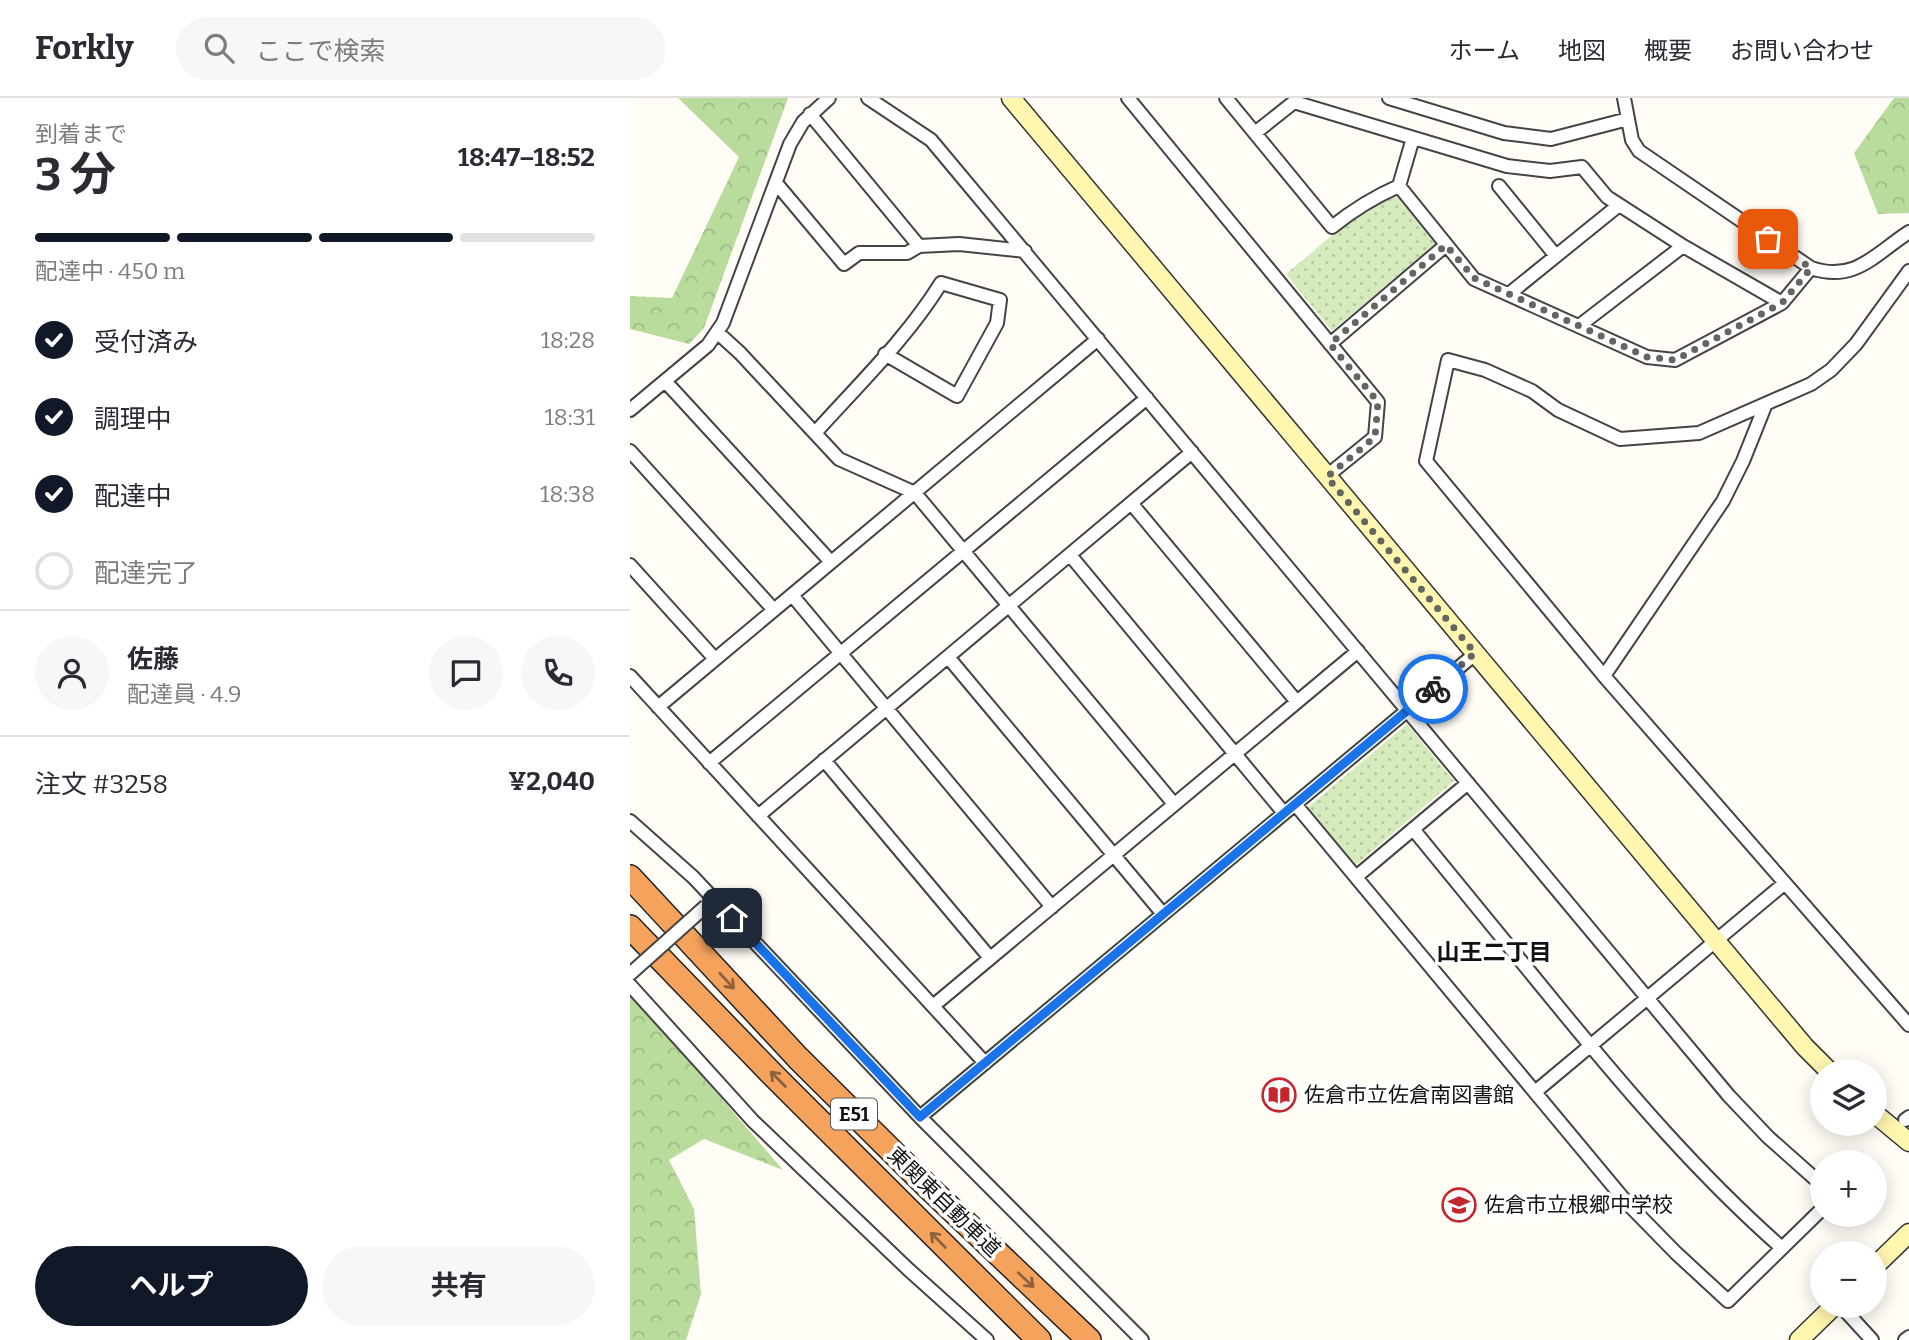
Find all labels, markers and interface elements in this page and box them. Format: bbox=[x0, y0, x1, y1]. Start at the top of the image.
search box bbox=[176, 17, 666, 80]
text: Forkly bbox=[35, 28, 134, 68]
icon: search bbox=[200, 29, 238, 67]
text: ここで検索 bbox=[256, 36, 386, 67]
text: ホーム bbox=[1449, 37, 1520, 65]
text: 地図 bbox=[1558, 37, 1606, 65]
text: 概要 bbox=[1644, 37, 1692, 65]
text: お問い合わせ bbox=[1730, 37, 1874, 65]
text: 到着まで bbox=[35, 120, 127, 148]
text: 18:47–18:52 bbox=[458, 142, 595, 173]
text: 3 分 bbox=[35, 147, 116, 202]
pin bbox=[1738, 209, 1798, 269]
icon: bag bbox=[1749, 220, 1787, 258]
text: 配達中 · 450 m bbox=[35, 257, 185, 285]
icon: check bbox=[35, 321, 73, 359]
text: 18:28 bbox=[541, 326, 595, 354]
text: 受付済み bbox=[94, 327, 198, 358]
icon: check bbox=[35, 398, 73, 436]
text: 18:31 bbox=[545, 403, 595, 431]
text: 調理中 bbox=[94, 404, 172, 435]
icon: check bbox=[35, 475, 73, 513]
text: 18:38 bbox=[540, 480, 595, 508]
text: 配達中 bbox=[94, 481, 172, 512]
text: 配達完了 bbox=[94, 558, 198, 589]
button: person bbox=[35, 636, 109, 710]
button: chat bbox=[429, 636, 503, 710]
button: phone bbox=[521, 636, 595, 710]
text: 佐藤 bbox=[127, 644, 179, 675]
courier bbox=[1398, 654, 1468, 724]
icon: bike bbox=[1414, 670, 1452, 708]
text: 配達員 · 4.9 bbox=[127, 680, 241, 708]
text: ¥2,040 bbox=[508, 766, 595, 797]
text: 注文 #3258 bbox=[35, 769, 168, 800]
pin bbox=[702, 888, 762, 948]
icon: home bbox=[713, 899, 751, 937]
district label: 山王二丁目 bbox=[1437, 938, 1552, 966]
one-way arrow bbox=[718, 972, 735, 989]
map controls bbox=[1810, 1059, 1887, 1318]
button: layers bbox=[1810, 1059, 1887, 1136]
one-way arrow bbox=[769, 1071, 786, 1088]
library icon: 佐倉市立佐倉南図書館 bbox=[1260, 1076, 1298, 1114]
place label: 佐倉市立佐倉南図書館 bbox=[1304, 1082, 1514, 1108]
road number: E51 bbox=[831, 1098, 877, 1130]
street label: 東関東自動車道 bbox=[882, 1142, 1006, 1262]
button: + bbox=[1810, 1150, 1887, 1227]
school or university icon: 佐倉市立根郷中学校 bbox=[1440, 1186, 1478, 1224]
place label: 佐倉市立根郷中学校 bbox=[1484, 1192, 1673, 1218]
one-way arrow bbox=[930, 1232, 947, 1249]
button: − bbox=[1810, 1241, 1887, 1318]
button: ヘルプ bbox=[35, 1246, 308, 1326]
button: 共有 bbox=[322, 1246, 595, 1326]
one-way arrow bbox=[1017, 1272, 1034, 1289]

